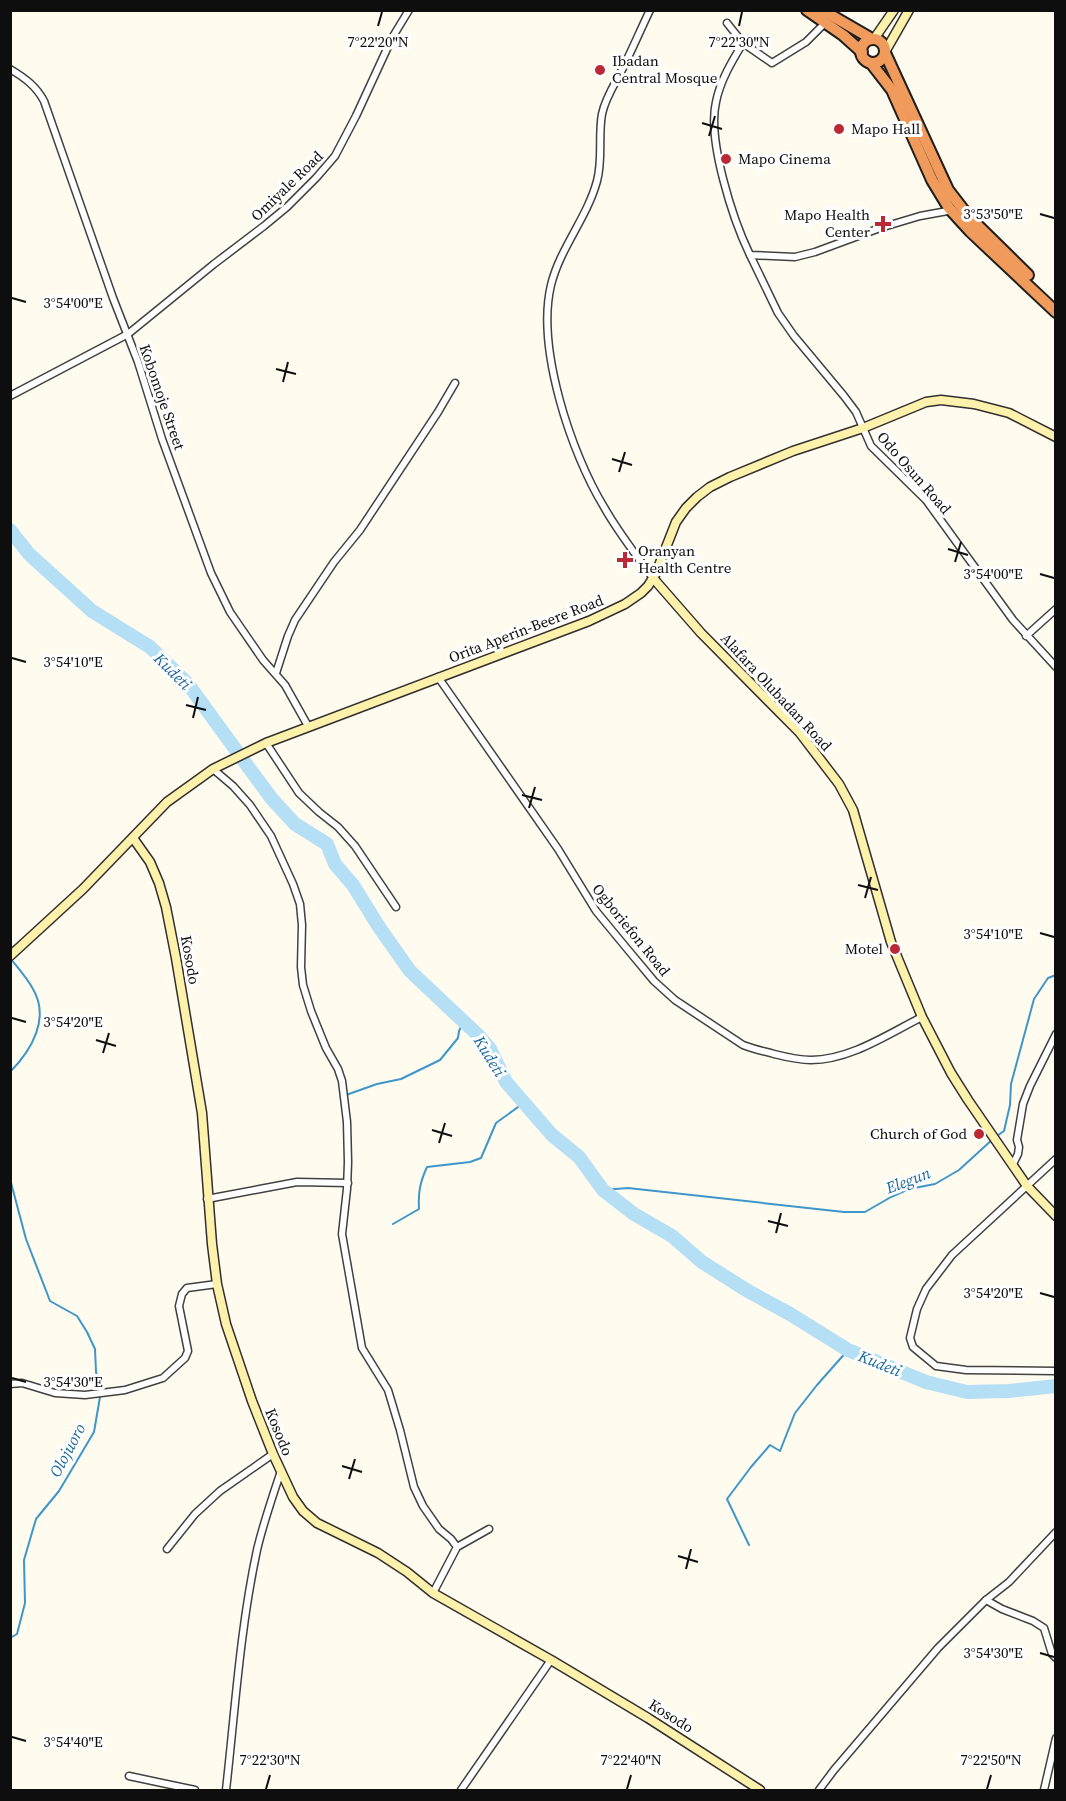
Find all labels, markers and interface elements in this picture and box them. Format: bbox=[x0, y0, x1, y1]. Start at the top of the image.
text: 7°22'20"N bbox=[347, 31, 409, 52]
text: 7°22'30"N bbox=[708, 31, 770, 52]
place label: Ibadan Central Mosque bbox=[612, 50, 718, 88]
marker: Ibadan Central Mosque bbox=[593, 63, 607, 77]
place label: Mapo Hall bbox=[851, 118, 921, 139]
marker: Mapo Hall bbox=[832, 122, 846, 136]
street label: Omiyale Road bbox=[246, 145, 328, 226]
place label: Mapo Cinema bbox=[738, 148, 831, 169]
marker: Mapo Cinema bbox=[719, 152, 733, 166]
text: 3°53'50"E bbox=[963, 203, 1023, 224]
place label: Mapo Health Center bbox=[784, 204, 871, 242]
marker: Mapo Health Center bbox=[874, 215, 892, 233]
text: 3°54'00"E bbox=[43, 292, 103, 313]
street label: Kobomoje Street bbox=[135, 341, 190, 453]
street label: Odo Osun Road bbox=[873, 427, 957, 519]
place label: Oranyan Health Centre bbox=[638, 540, 732, 578]
marker: Oranyan Health Centre bbox=[616, 551, 634, 569]
text: 3°54'00"E bbox=[963, 563, 1023, 584]
street label: Orita Aperin-Beere Road bbox=[446, 589, 607, 668]
street label: Alafara Olubadan Road bbox=[716, 628, 837, 756]
water label: Kudeti bbox=[149, 647, 197, 695]
text: 3°54'10"E bbox=[43, 651, 103, 672]
street label: Ogboriefon Road bbox=[588, 879, 676, 981]
text: 3°54'10"E bbox=[963, 923, 1023, 944]
street label: Kosodo bbox=[176, 934, 205, 986]
place label: Motel bbox=[845, 938, 884, 959]
marker: Motel bbox=[888, 942, 902, 956]
text: 3°54'20"E bbox=[43, 1011, 103, 1032]
water label: Kudeti bbox=[468, 1030, 511, 1081]
place label: Church of God bbox=[870, 1123, 967, 1144]
marker: Church of God bbox=[972, 1127, 986, 1141]
water label: Elegun bbox=[882, 1161, 933, 1199]
text: 3°54'20"E bbox=[963, 1282, 1023, 1303]
water label: Kudeti bbox=[854, 1344, 905, 1382]
text: 3°54'30"E bbox=[43, 1371, 103, 1392]
street label: Kosodo bbox=[260, 1405, 298, 1459]
water label: Olojuoro bbox=[44, 1419, 90, 1481]
text: 3°54'30"E bbox=[963, 1642, 1023, 1663]
street label: Kosodo bbox=[645, 1694, 698, 1738]
text: 3°54'40"E bbox=[43, 1731, 103, 1752]
text: 7°22'30"N bbox=[239, 1749, 301, 1770]
text: 7°22'40"N bbox=[600, 1749, 662, 1770]
text: 7°22'50"N bbox=[960, 1749, 1022, 1770]

